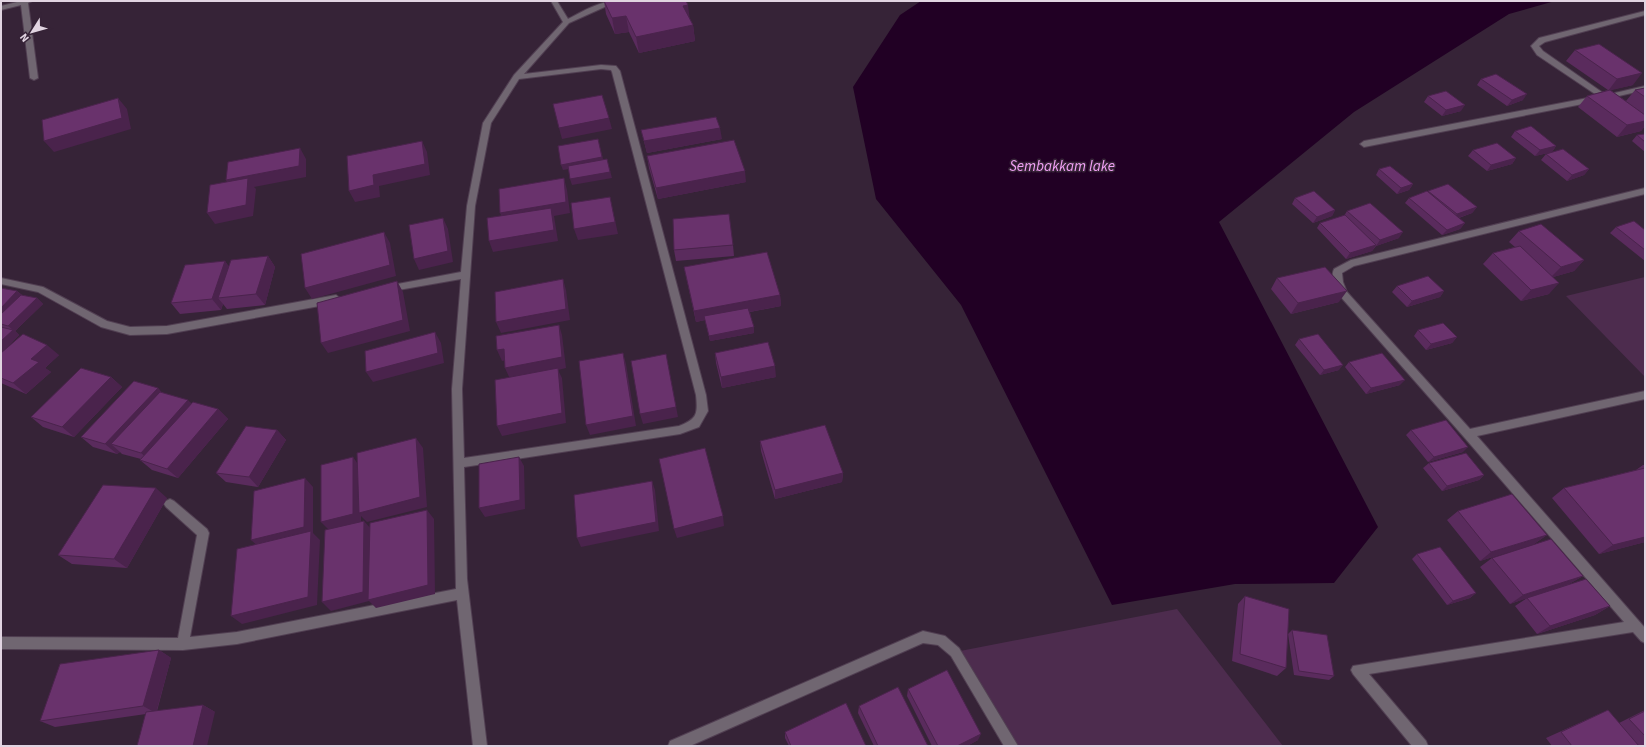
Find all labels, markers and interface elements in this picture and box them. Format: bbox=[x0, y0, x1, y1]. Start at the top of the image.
north arrow bbox=[12, 12, 52, 52]
text: N bbox=[16, 30, 33, 45]
water label: Sembakkam lake bbox=[1009, 156, 1115, 177]

